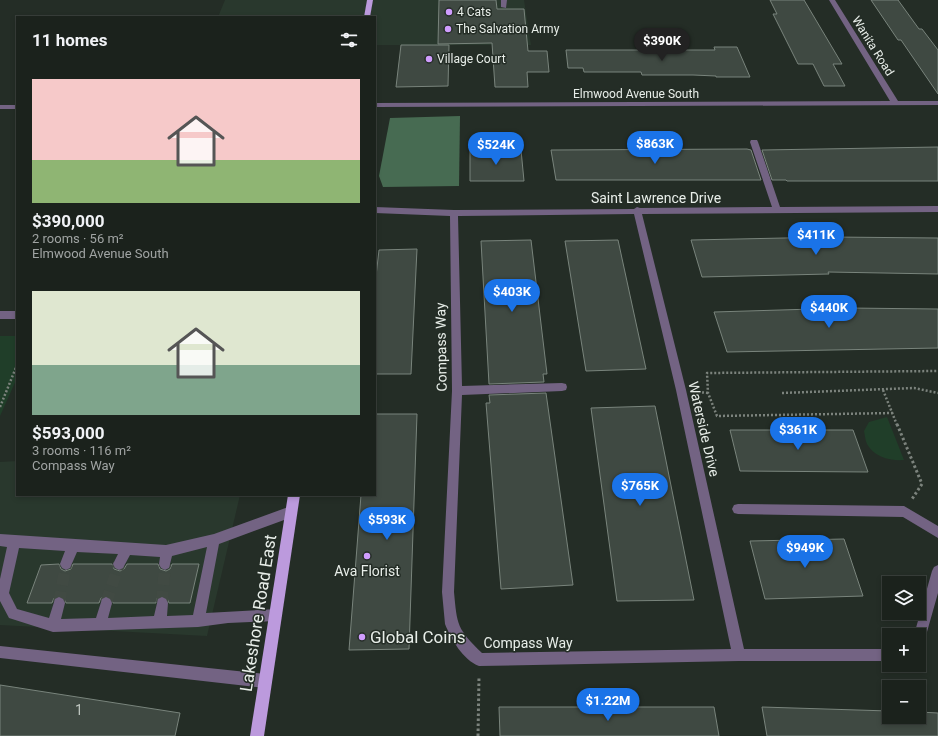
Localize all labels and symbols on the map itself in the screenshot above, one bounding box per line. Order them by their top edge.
place label: 4 Cats [457,5,491,19]
marker: 4 Cats [444,7,454,17]
street label: Wanita Road [849,14,897,78]
place label: The Salvation Army [456,22,560,36]
marker: The Salvation Army [443,24,453,34]
pin: $390K [634,28,690,62]
place label: Village Court [437,52,506,66]
marker: Village Court [424,54,434,64]
street label: Elmwood Avenue South [573,87,699,101]
pin: $863K [627,131,683,165]
pin: $524K [468,132,524,166]
street label: Saint Lawrence Drive [591,190,721,206]
pin: $411K [788,222,844,256]
pin: $403K [484,279,540,313]
pin: $440K [801,295,857,329]
street label: Compass Way [432,302,450,392]
street label: Waterside Drive [685,380,723,478]
pin: $361K [770,417,826,451]
pin: $765K [612,473,668,507]
pin: $593K [359,507,415,541]
street label: Lakeshore Road East [236,533,280,693]
pin: $949K [777,535,833,569]
marker: Ava Florist [362,551,372,561]
place label: Ava Florist [334,563,400,579]
place label: Global Coins [370,627,466,647]
marker: Global Coins [357,632,367,642]
street label: Compass Way [483,635,573,651]
pin: $1.22M [575,688,641,722]
house number: 1 [75,702,83,718]

